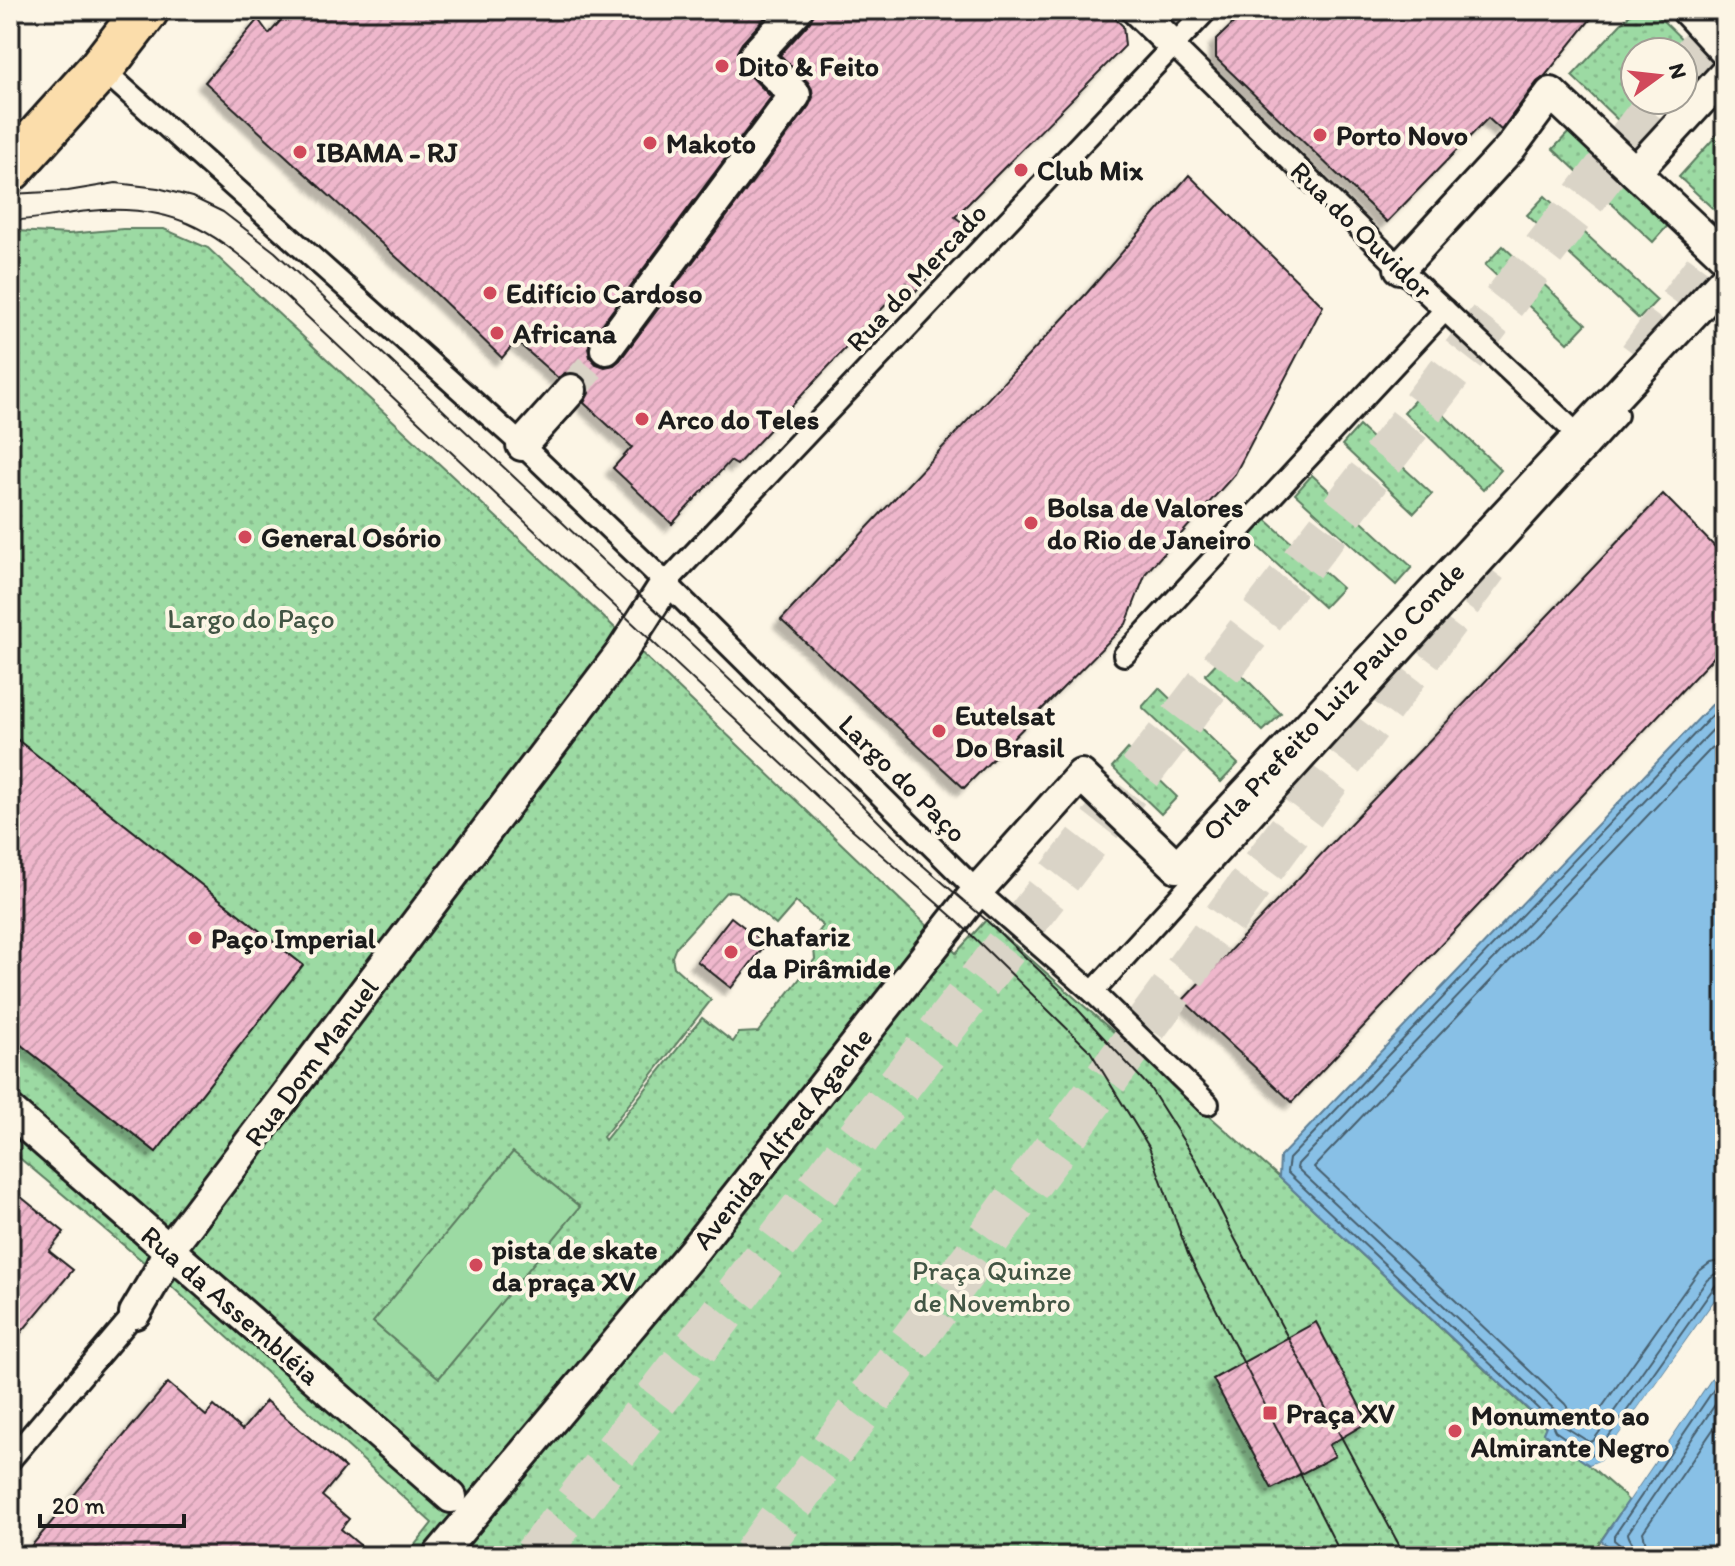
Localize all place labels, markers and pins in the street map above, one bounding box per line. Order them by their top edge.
place label: Dito & Feito [738,49,879,83]
marker: Dito & Feito [713,57,731,75]
place label: Porto Novo [1336,118,1468,152]
place label: Makoto [666,126,756,160]
marker: Porto Novo [1311,126,1329,144]
marker: Makoto [641,134,659,152]
place label: IBAMA - RJ [316,135,458,169]
marker: IBAMA - RJ [291,143,309,161]
place label: Club Mix [1037,153,1144,187]
marker: Club Mix [1012,161,1030,179]
place label: Edifício Cardoso [506,276,702,310]
marker: Edifício Cardoso [481,284,499,302]
place label: Africana [512,316,617,350]
marker: Africana [488,324,506,342]
place label: Arco do Teles [657,402,819,436]
marker: Arco do Teles [633,410,651,428]
place label: Bolsa de Valores do Rio de Janeiro [1047,490,1251,556]
marker: Bolsa de Valores do Rio de Janeiro [1022,514,1040,532]
place label: General Osório [261,520,441,554]
marker: General Osório [236,528,254,546]
place label: Eutelsat Do Brasil [955,698,1064,764]
marker: Eutelsat Do Brasil [930,722,948,740]
place label: Chafariz da Pirâmide [747,919,891,985]
place label: Paço Imperial [211,921,376,955]
marker: Paço Imperial [186,929,204,947]
marker: Chafariz da Pirâmide [722,943,740,961]
place label: pista de skate da praça XV [491,1232,658,1298]
marker: pista de skate da praça XV [467,1256,485,1274]
place label: Praça XV [1286,1396,1395,1430]
place label: Monumento ao Almirante Negro [1470,1398,1670,1464]
marker: Praça XV [1261,1404,1279,1422]
marker: Monumento ao Almirante Negro [1446,1422,1464,1440]

